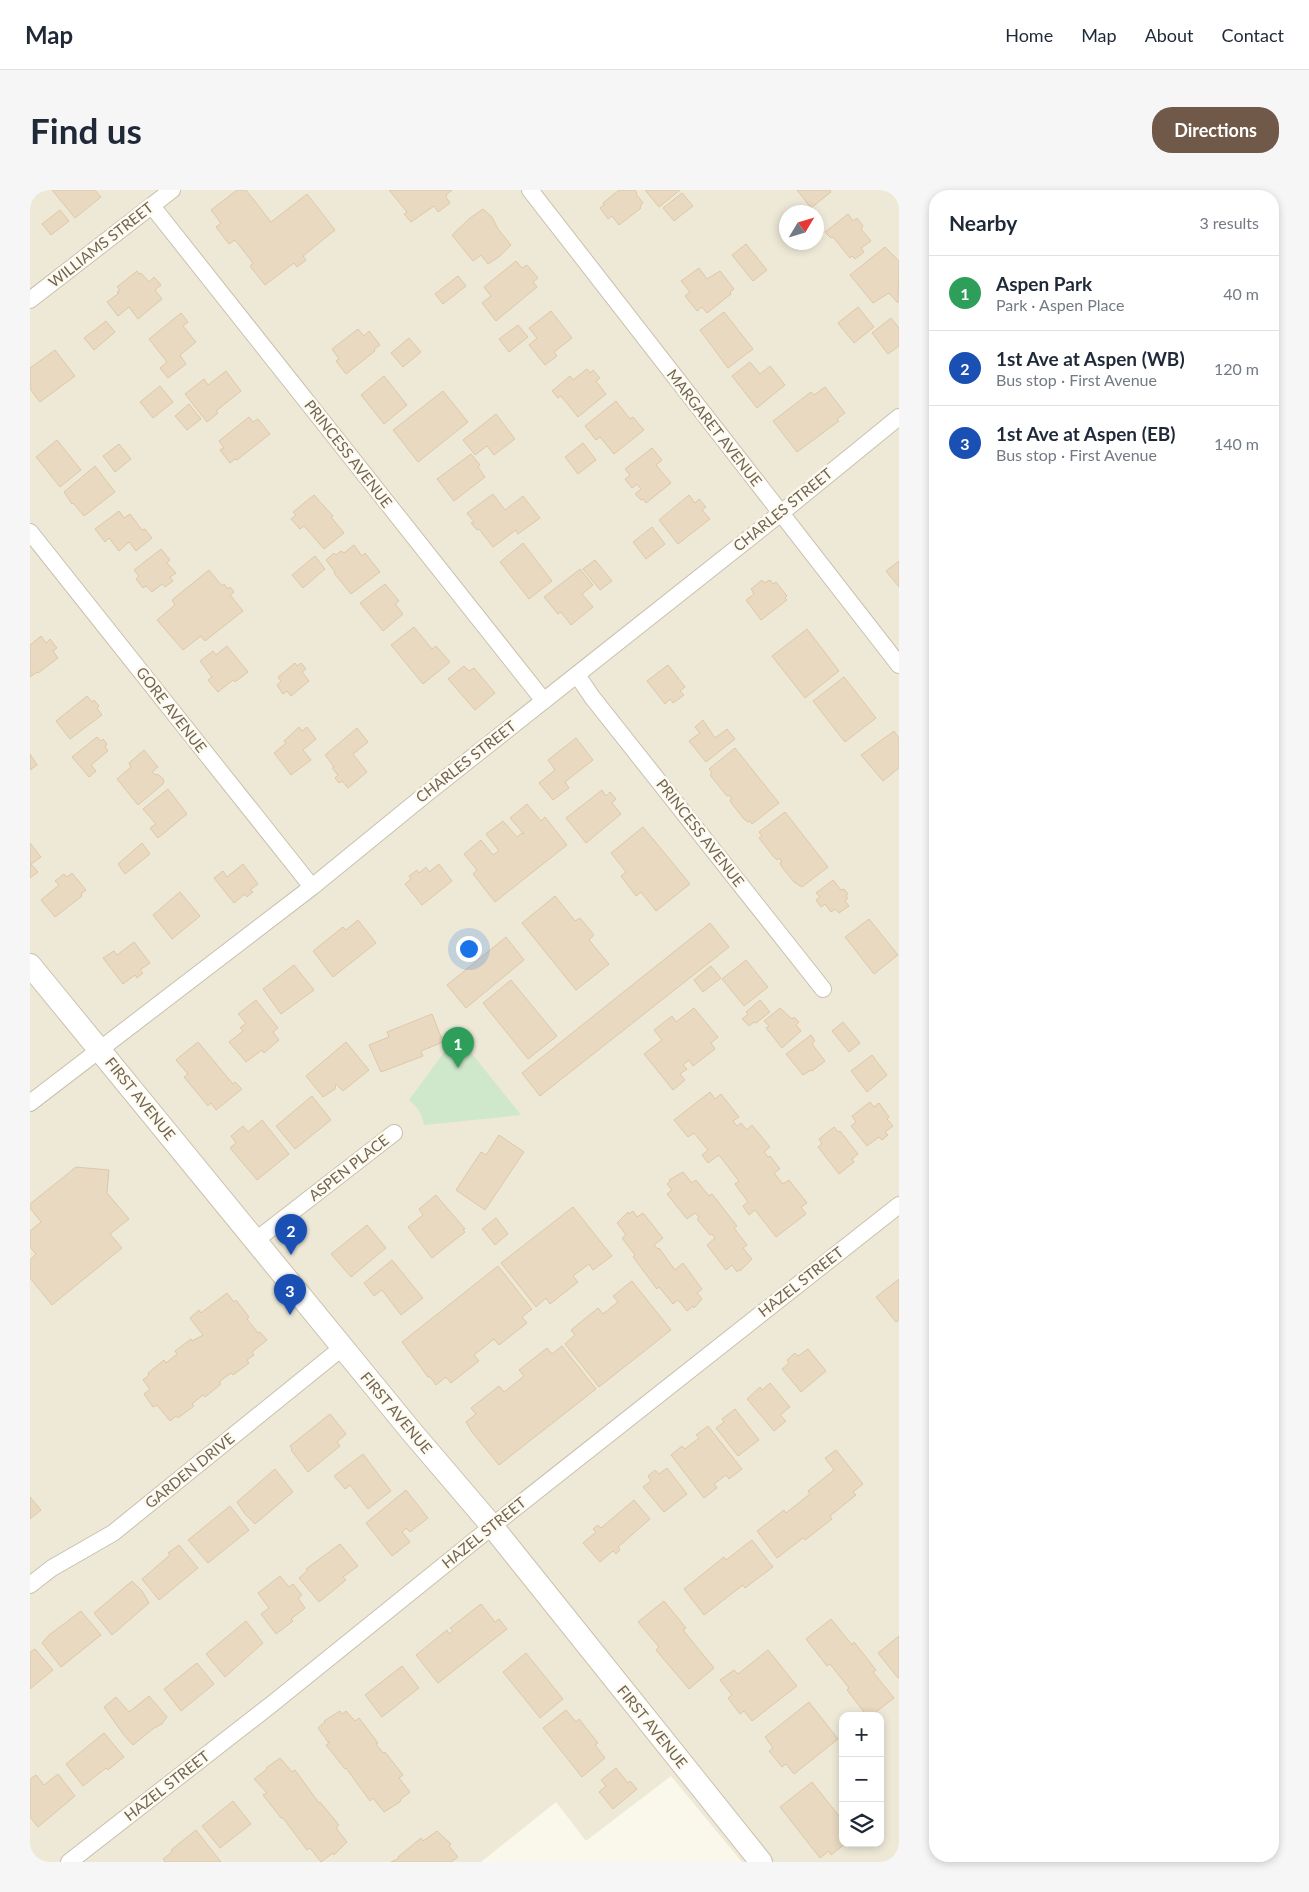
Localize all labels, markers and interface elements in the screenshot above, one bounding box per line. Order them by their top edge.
text: Map [25,20,73,49]
text: Home [1005,24,1053,46]
text: Map [1081,24,1117,46]
text: About [1145,24,1194,46]
text: Contact [1222,24,1284,46]
button: Directions [1152,107,1279,153]
text: Find us [30,109,142,151]
street label: WILLIAMS STREET [44,198,156,291]
north arrow [779,205,824,250]
text: Nearby [949,210,1017,235]
text: 3 results [1199,213,1259,232]
text: Aspen Park [996,272,1092,295]
text: 1 [960,284,970,303]
text: 40 m [1223,284,1259,303]
text: Park · Aspen Place [996,295,1125,314]
text: 1st Ave at Aspen (WB) [996,347,1185,370]
text: 2 [960,359,970,378]
text: 120 m [1214,359,1259,378]
street label: MARGARET AVENUE [664,365,766,489]
text: Bus stop · First Avenue [996,370,1157,389]
street label: PRINCESS AVENUE [301,396,396,511]
text: 1st Ave at Aspen (EB) [996,422,1176,445]
text: 3 [960,434,970,453]
text: 140 m [1214,434,1259,453]
text: Bus stop · First Avenue [996,445,1157,464]
street label: CHARLES STREET [729,464,836,555]
street label: GORE AVENUE [133,663,211,756]
street label: CHARLES STREET [412,716,519,806]
street label: PRINCESS AVENUE [653,775,748,890]
your location [456,936,482,962]
pin: 1 [442,1027,474,1068]
street label: FIRST AVENUE [102,1053,180,1143]
street label: ASPEN PLACE [305,1130,392,1204]
pin: 2 [275,1214,307,1255]
street label: HAZEL STREET [754,1242,847,1320]
pin: 3 [274,1274,306,1315]
street label: FIRST AVENUE [357,1368,436,1457]
street label: GARDEN DRIVE [141,1429,238,1512]
street label: HAZEL STREET [438,1493,529,1572]
street label: FIRST AVENUE [614,1681,692,1771]
map controls [839,1712,884,1847]
button: + [839,1712,884,1757]
street label: HAZEL STREET [120,1746,213,1824]
button: − [839,1757,884,1802]
button: layers [839,1802,884,1847]

